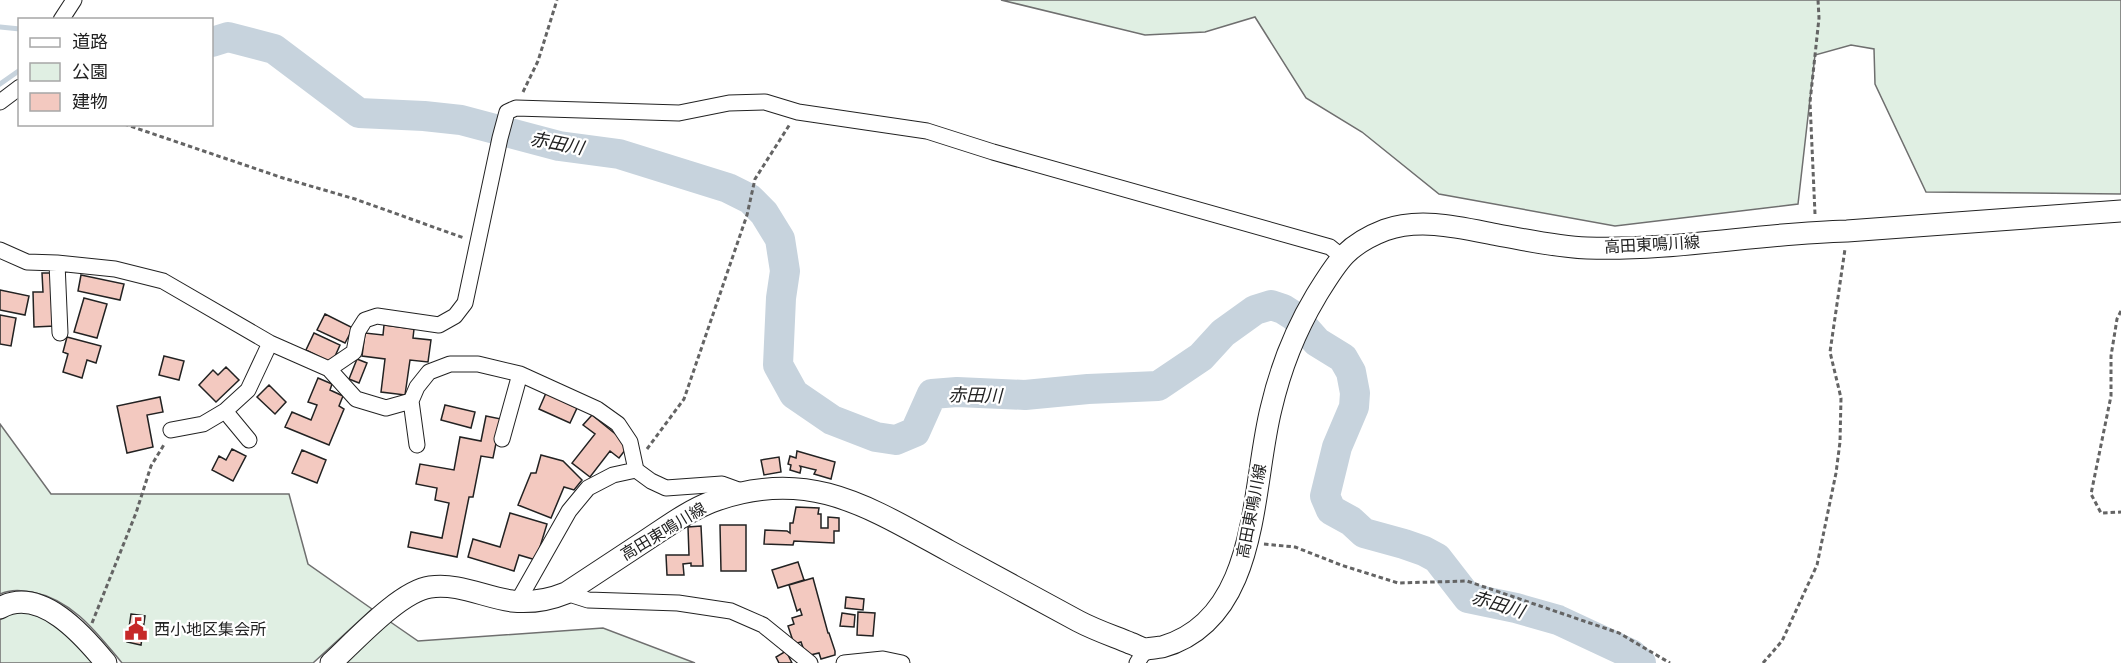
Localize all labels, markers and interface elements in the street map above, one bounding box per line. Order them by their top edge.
legend [18,18,213,126]
text: 道路 [72,28,108,55]
text: 公園 [72,58,108,85]
text: 建物 [72,88,108,115]
water label: 赤田川 [528,125,588,162]
street label: 高田東鳴川線 [1603,230,1701,258]
water label: 赤田川 [948,381,1004,409]
street label: 高田東鳴川線 [1230,462,1272,560]
street label: 高田東鳴川線 [616,496,710,566]
water label: 赤田川 [1468,583,1530,625]
public building icon: 西小地区集会所 [123,616,149,642]
place label: 西小地区集会所 [154,617,266,641]

